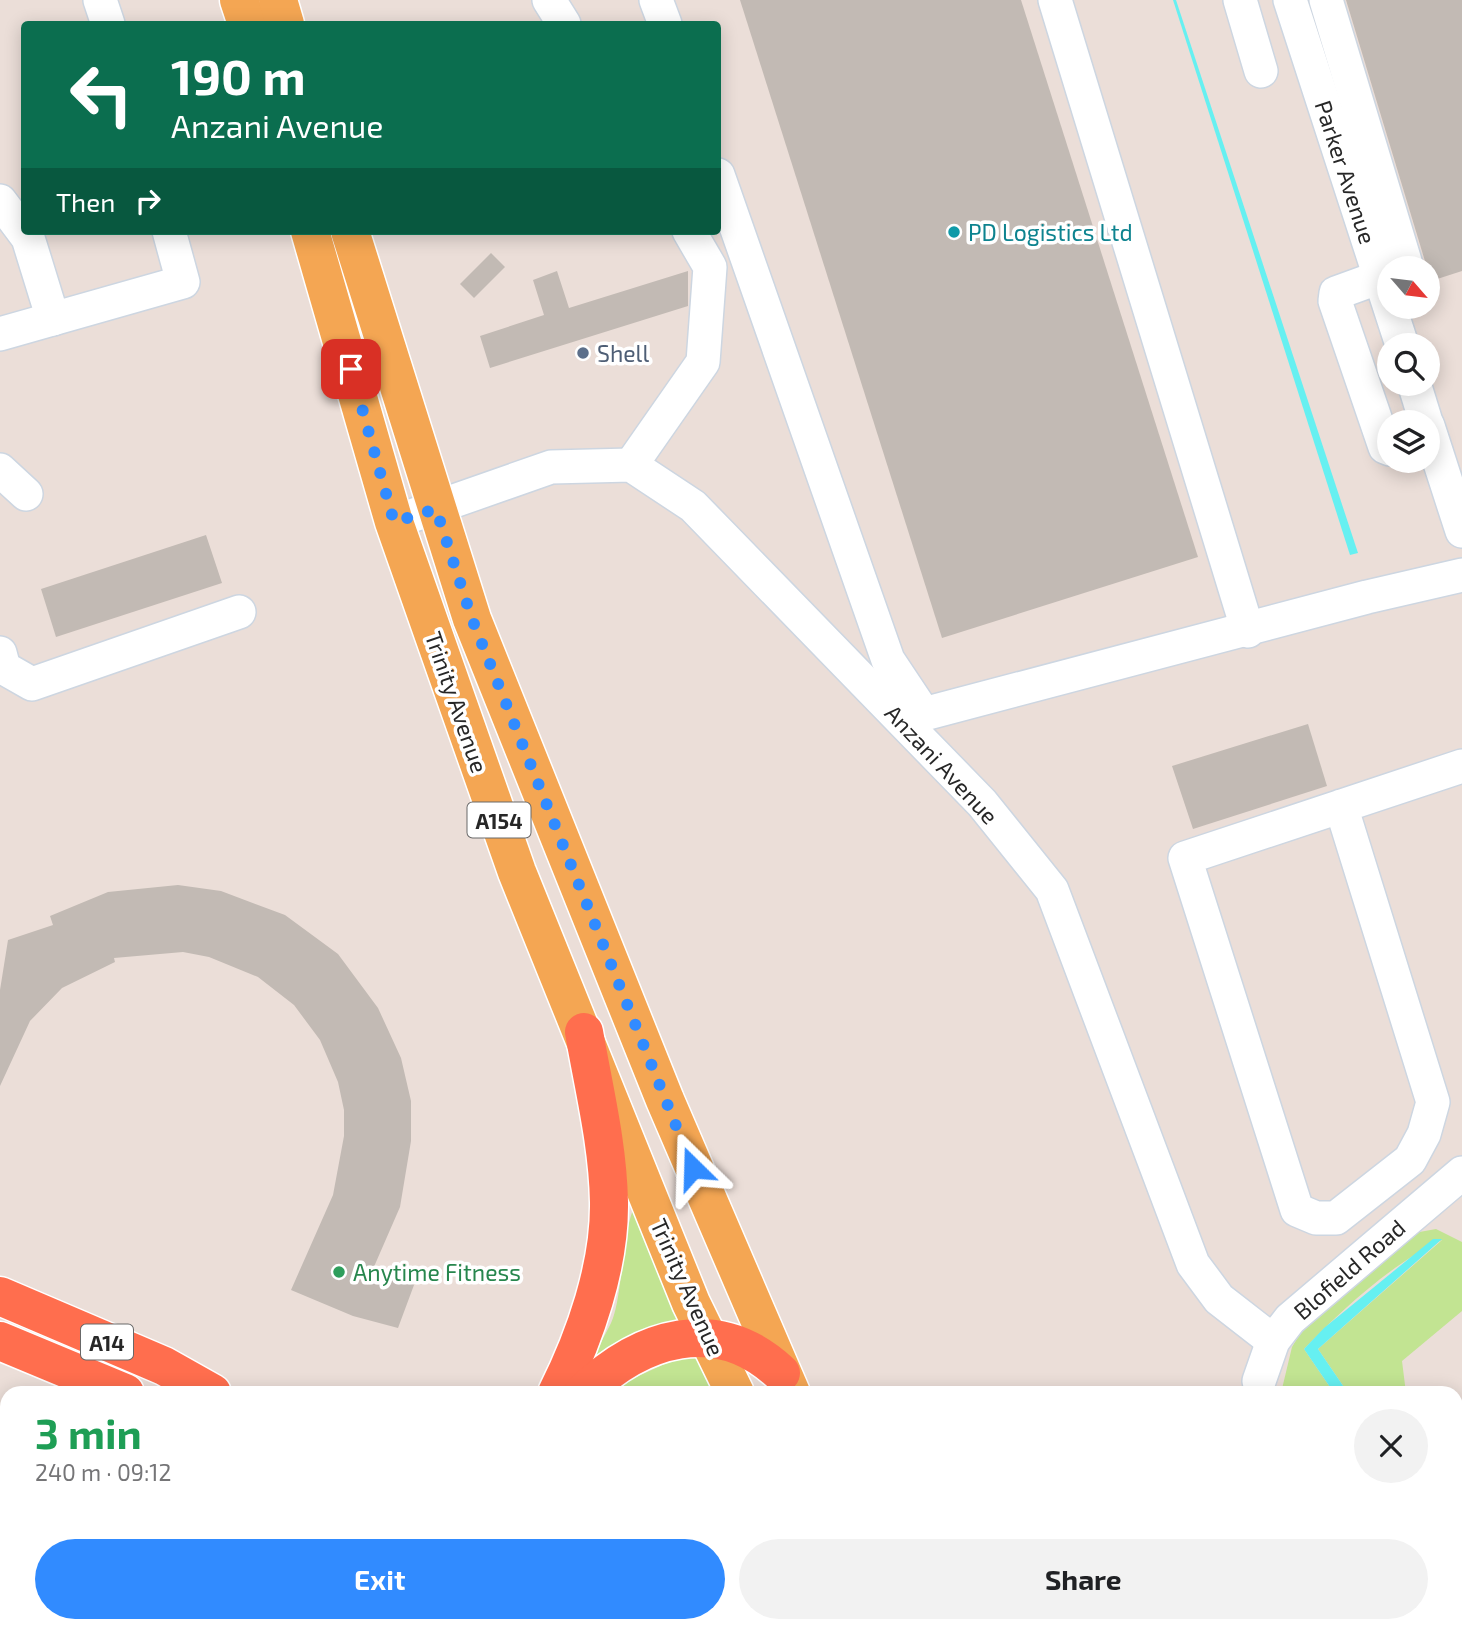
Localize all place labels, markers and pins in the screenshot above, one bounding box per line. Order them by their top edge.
place label: PD Logistics Ltd [968,218,1133,246]
marker: PD Logistics Ltd [946,224,962,240]
pin [321,339,381,399]
place label: Shell [597,339,649,367]
marker: Shell [575,345,591,361]
place label: Anytime Fitness [353,1258,521,1286]
marker: Anytime Fitness [331,1264,347,1280]

